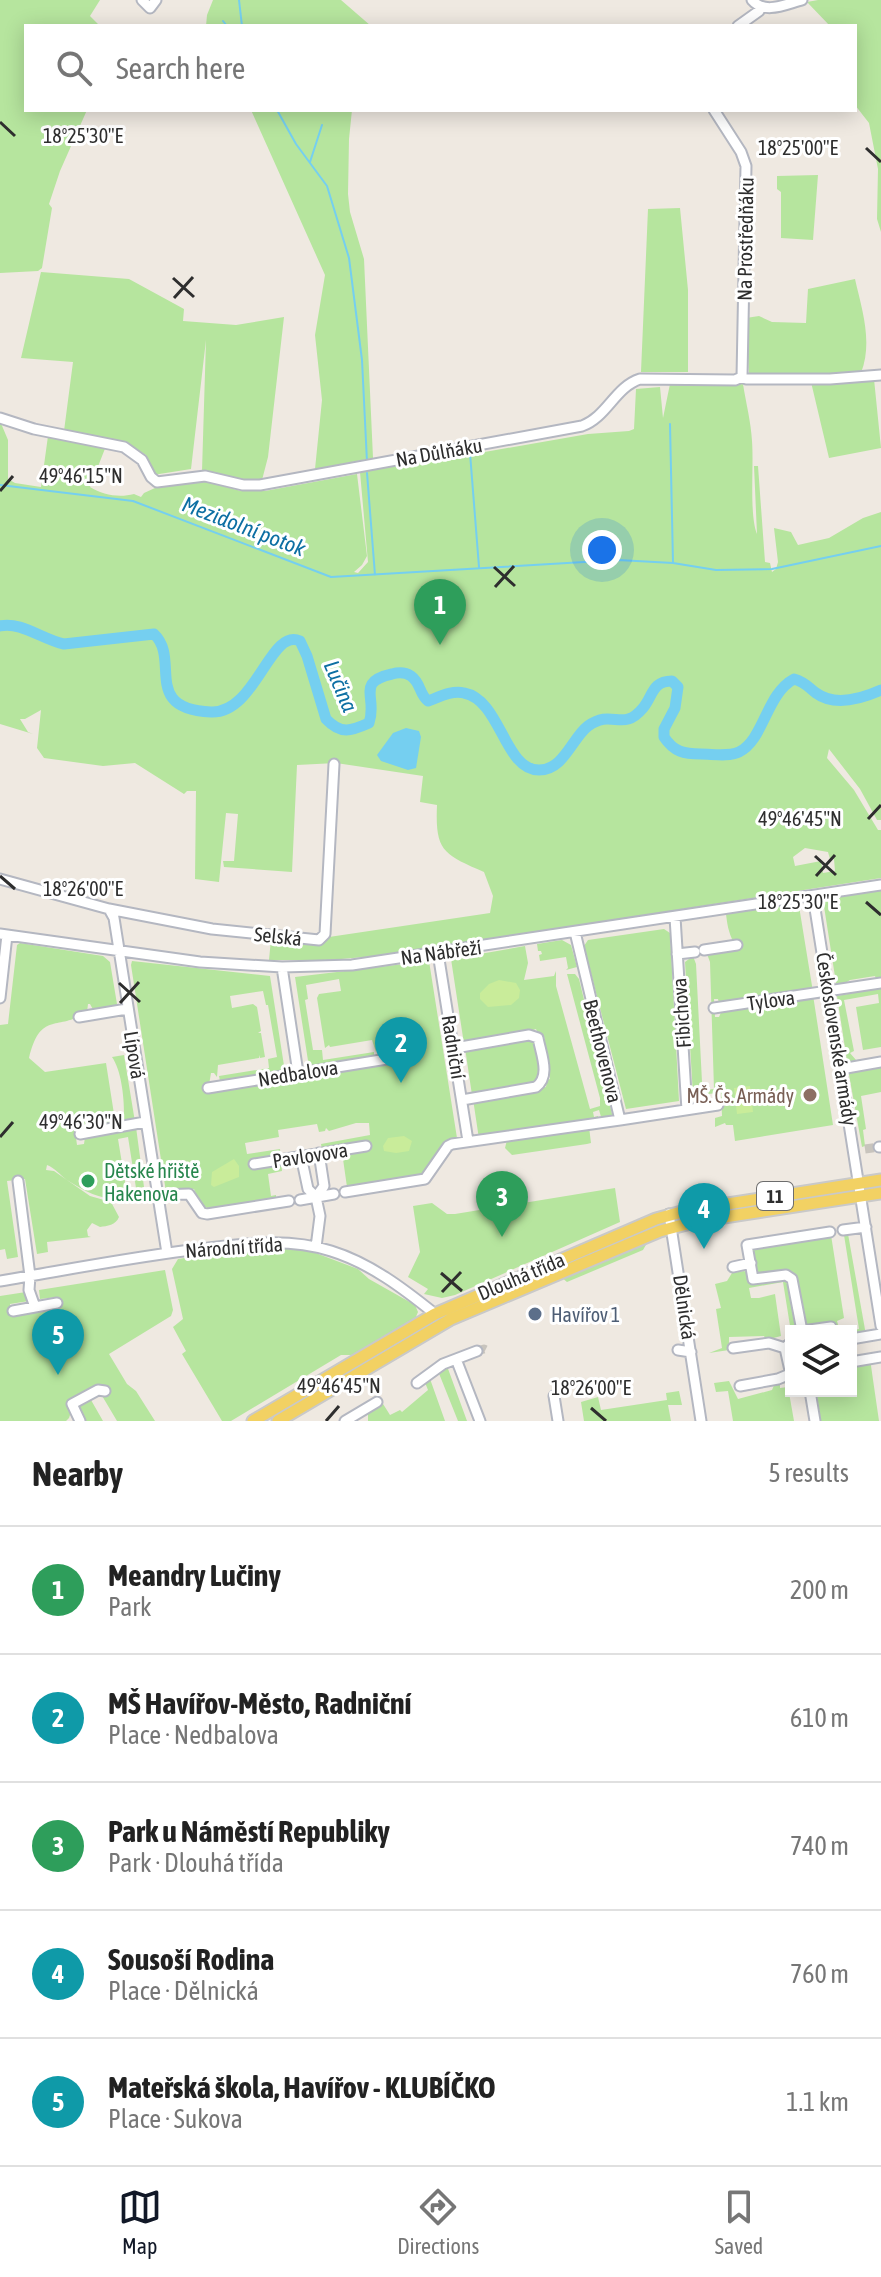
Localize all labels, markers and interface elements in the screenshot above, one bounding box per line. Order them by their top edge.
search box [24,24,857,112]
icon: search [52,46,96,90]
text: Search here [116,51,245,85]
text: 18°25'30"E [43,124,124,147]
text: 18°25'00"E [758,136,839,159]
street label: Na Prostředňáku [732,177,758,301]
street label: Na Důlňáku [394,433,484,471]
text: 49°46'15"N [39,464,123,487]
water label: Mezidolní potok [179,491,310,562]
your location [582,530,622,570]
pin: 1 [414,579,466,645]
water label: Lučina [319,656,363,716]
text: 49°46'45"N [758,807,842,830]
text: 18°26'00"E [43,877,124,900]
text: 18°25'30"E [758,890,839,913]
street label: Selská [253,922,303,950]
street label: Na Nábřeží [399,935,483,969]
street label: Československé armády [812,951,862,1127]
street label: Fibichova [667,977,695,1049]
street label: Tylova [746,985,796,1015]
street label: Beethovenova [579,997,627,1105]
street label: Radniční [438,1013,470,1081]
pin: 2 [375,1017,427,1083]
street label: Lípová [120,1029,150,1081]
street label: Nedbalova [256,1055,340,1091]
place label: MŠ. Čs. Armády [686,1084,794,1107]
marker: MŠ. Čs. Armády [801,1086,819,1104]
text: 49°46'30"N [39,1110,123,1133]
street label: Pavlovova [271,1138,349,1172]
place label: Dětské hřiště Hakenova [104,1159,199,1205]
pin: 3 [476,1171,528,1237]
marker: Dětské hřiště Hakenova [79,1172,97,1190]
road number: 11 [757,1182,793,1210]
pin: 4 [678,1183,730,1249]
street label: Národní třída [184,1232,284,1262]
street label: Dlouhá třída [474,1247,568,1305]
street label: Dělnická [669,1273,701,1341]
place label: Havířov 1 [551,1303,620,1326]
marker: Havířov 1 [526,1305,544,1323]
pin: 5 [32,1309,84,1375]
map controls [785,1325,857,1397]
button: layers [785,1325,857,1397]
text: 49°46'45"N [297,1374,381,1397]
text: 18°26'00"E [551,1376,632,1399]
text: Nearby [32,1454,123,1493]
text: 5 results [768,1458,849,1488]
text: Meandry Lučiny [108,1558,281,1592]
text: 1 [52,1575,64,1605]
text: 200 m [790,1575,849,1605]
text: Park [108,1592,151,1622]
text: MŠ Havířov-Město, Radniční [108,1686,411,1720]
text: 2 [52,1703,64,1733]
text: 610 m [790,1703,849,1733]
text: Place · Nedbalova [108,1720,279,1750]
text: Park u Náměstí Republiky [108,1814,390,1848]
text: 3 [52,1831,64,1861]
text: 740 m [790,1831,849,1861]
text: Park · Dlouhá třída [108,1848,284,1878]
text: Sousoší Rodina [108,1942,274,1976]
text: 4 [52,1959,64,1989]
text: 760 m [790,1959,849,1989]
text: Place · Dělnická [108,1976,259,2006]
text: Mateřská škola, Havířov - KLUBÍČKO [108,2070,495,2104]
text: 5 [52,2087,64,2117]
text: 1.1 km [786,2087,849,2117]
text: Place · Sukova [108,2104,243,2134]
tab: Map [118,2185,162,2259]
tab: Directions [397,2185,479,2259]
tab: Saved [715,2185,763,2259]

